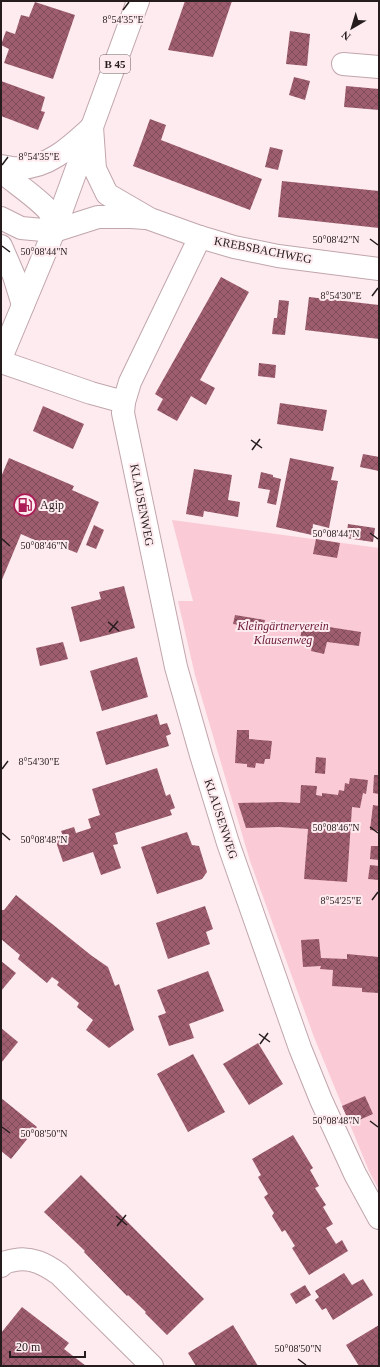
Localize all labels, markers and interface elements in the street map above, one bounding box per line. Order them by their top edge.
north arrow [332,8,372,48]
text: 8°54'35"E [103,14,144,25]
text: N [339,29,353,43]
road number: B 45 [100,55,130,73]
text: 8°54'35"E [19,151,60,162]
street label: KREBSBACHWEG [213,234,313,266]
text: 50°08'42"N [312,234,360,245]
text: 50°08'44"N [20,246,68,257]
text: 8°54'30"E [321,290,362,301]
street label: KLAUSENWEG [127,463,157,548]
fuel station icon: Agip [12,492,38,518]
place label: Agip [40,498,64,512]
text: 50°08'44"N [312,528,360,539]
text: 50°08'46"N [20,540,68,551]
park label: Kleingärtnerverein Klausenweg [236,619,329,647]
text: 8°54'30"E [19,756,60,767]
street label: KLAUSENWEG [201,777,241,861]
text: 50°08'46"N [312,822,360,833]
text: 50°08'48"N [20,834,68,845]
text: 8°54'25"E [321,895,362,906]
text: 50°08'48"N [312,1115,360,1126]
text: 50°08'50"N [20,1128,68,1139]
scale bar [10,1333,85,1359]
text: 20 m [16,1340,41,1354]
text: 50°08'50"N [274,1343,322,1354]

